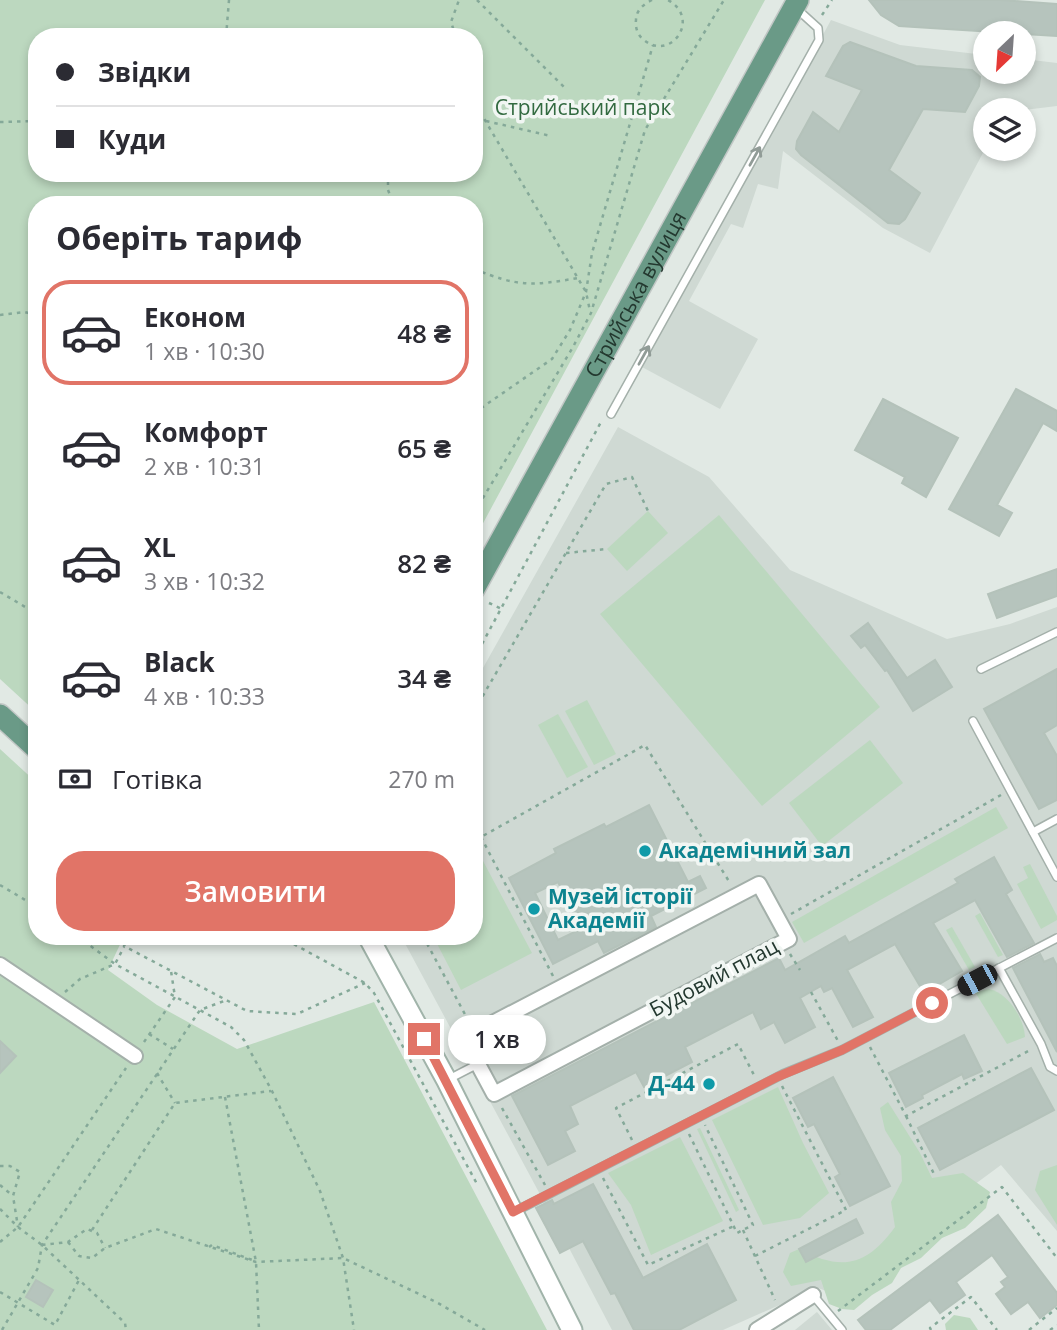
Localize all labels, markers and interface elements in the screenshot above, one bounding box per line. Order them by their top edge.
north arrow [973,21,1036,84]
map controls [973,21,1036,161]
text: Звідки [98,54,191,90]
park label: Стрийський парк [495,93,671,121]
button: layers [973,98,1036,161]
text: Куди [98,121,166,157]
one-way arrow [748,146,762,166]
street label: Стрийська вулиця [578,206,692,382]
text: Оберіть тариф [56,216,302,259]
text: Економ [144,299,246,335]
icon: car [60,301,123,364]
text: 48 ₴ [397,315,451,351]
text: 1 хв · 10:30 [144,335,265,367]
one-way arrow [637,345,651,365]
text: Комфорт [144,414,268,450]
icon: car [60,416,123,479]
text: 65 ₴ [397,430,451,466]
text: 2 хв · 10:31 [144,450,265,482]
text: XL [144,529,176,565]
icon: car [60,531,123,594]
text: 82 ₴ [397,545,451,581]
text: 3 хв · 10:32 [144,565,265,597]
text: Black [144,644,215,680]
icon: car [60,646,123,709]
text: 34 ₴ [397,660,451,696]
text: 4 хв · 10:33 [144,680,265,712]
icon: cash [56,760,94,798]
text: Готівка [112,761,203,797]
text: 270 m [388,763,455,795]
place label: Академічний зал [659,836,851,864]
marker: Академічний зал [637,843,653,859]
button: Замовити [56,851,455,931]
place label: Музей історії Академії [548,882,693,934]
marker: Музей історії Академії [526,901,542,917]
street label: Будовий плац [644,931,783,1023]
car [954,961,1001,999]
route start [916,987,948,1019]
callout: 1 хв [448,1014,546,1064]
route end [408,1023,440,1055]
text: 1 хв [474,1023,520,1055]
place label: Д-44 [648,1069,695,1097]
marker: Д-44 [701,1076,717,1092]

